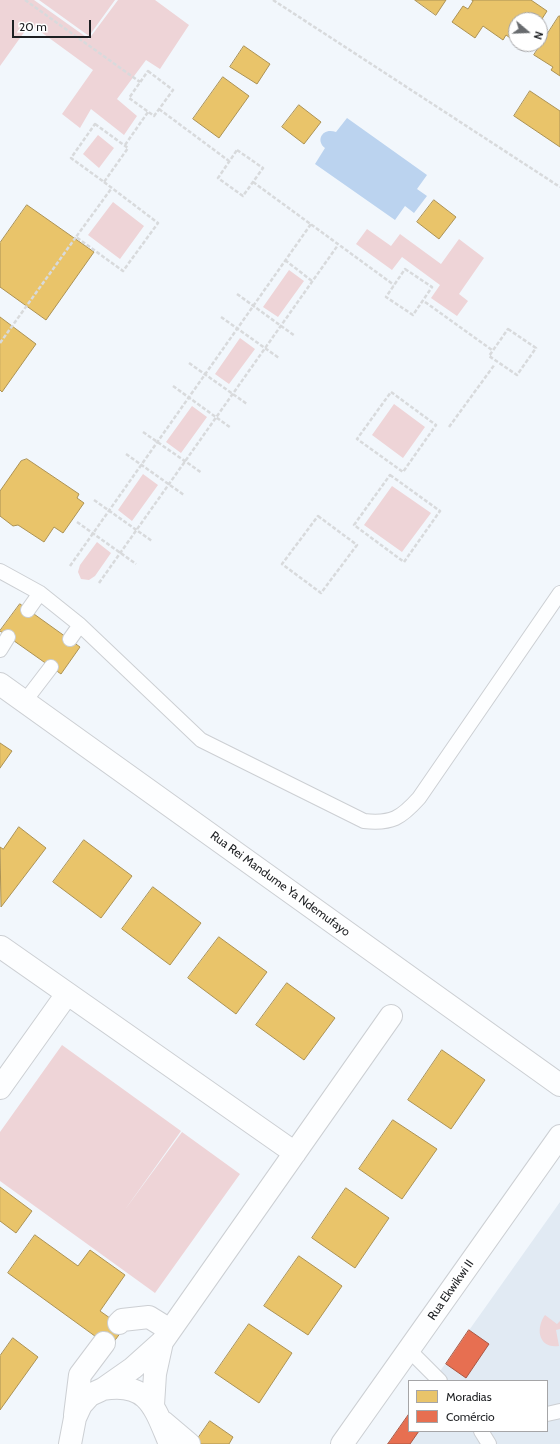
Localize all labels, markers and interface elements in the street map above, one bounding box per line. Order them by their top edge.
scale bar [14,12,93,38]
north arrow [508,12,548,52]
text: 20 m [19,19,47,34]
text: N [531,30,546,42]
street label: Rua Rei Mandume Ya Ndemufayo [207,829,353,939]
street label: Rua Ekwikwi II [425,1257,477,1323]
legend [408,1380,548,1432]
text: Moradias [446,1389,492,1404]
text: Comércio [446,1409,495,1424]

